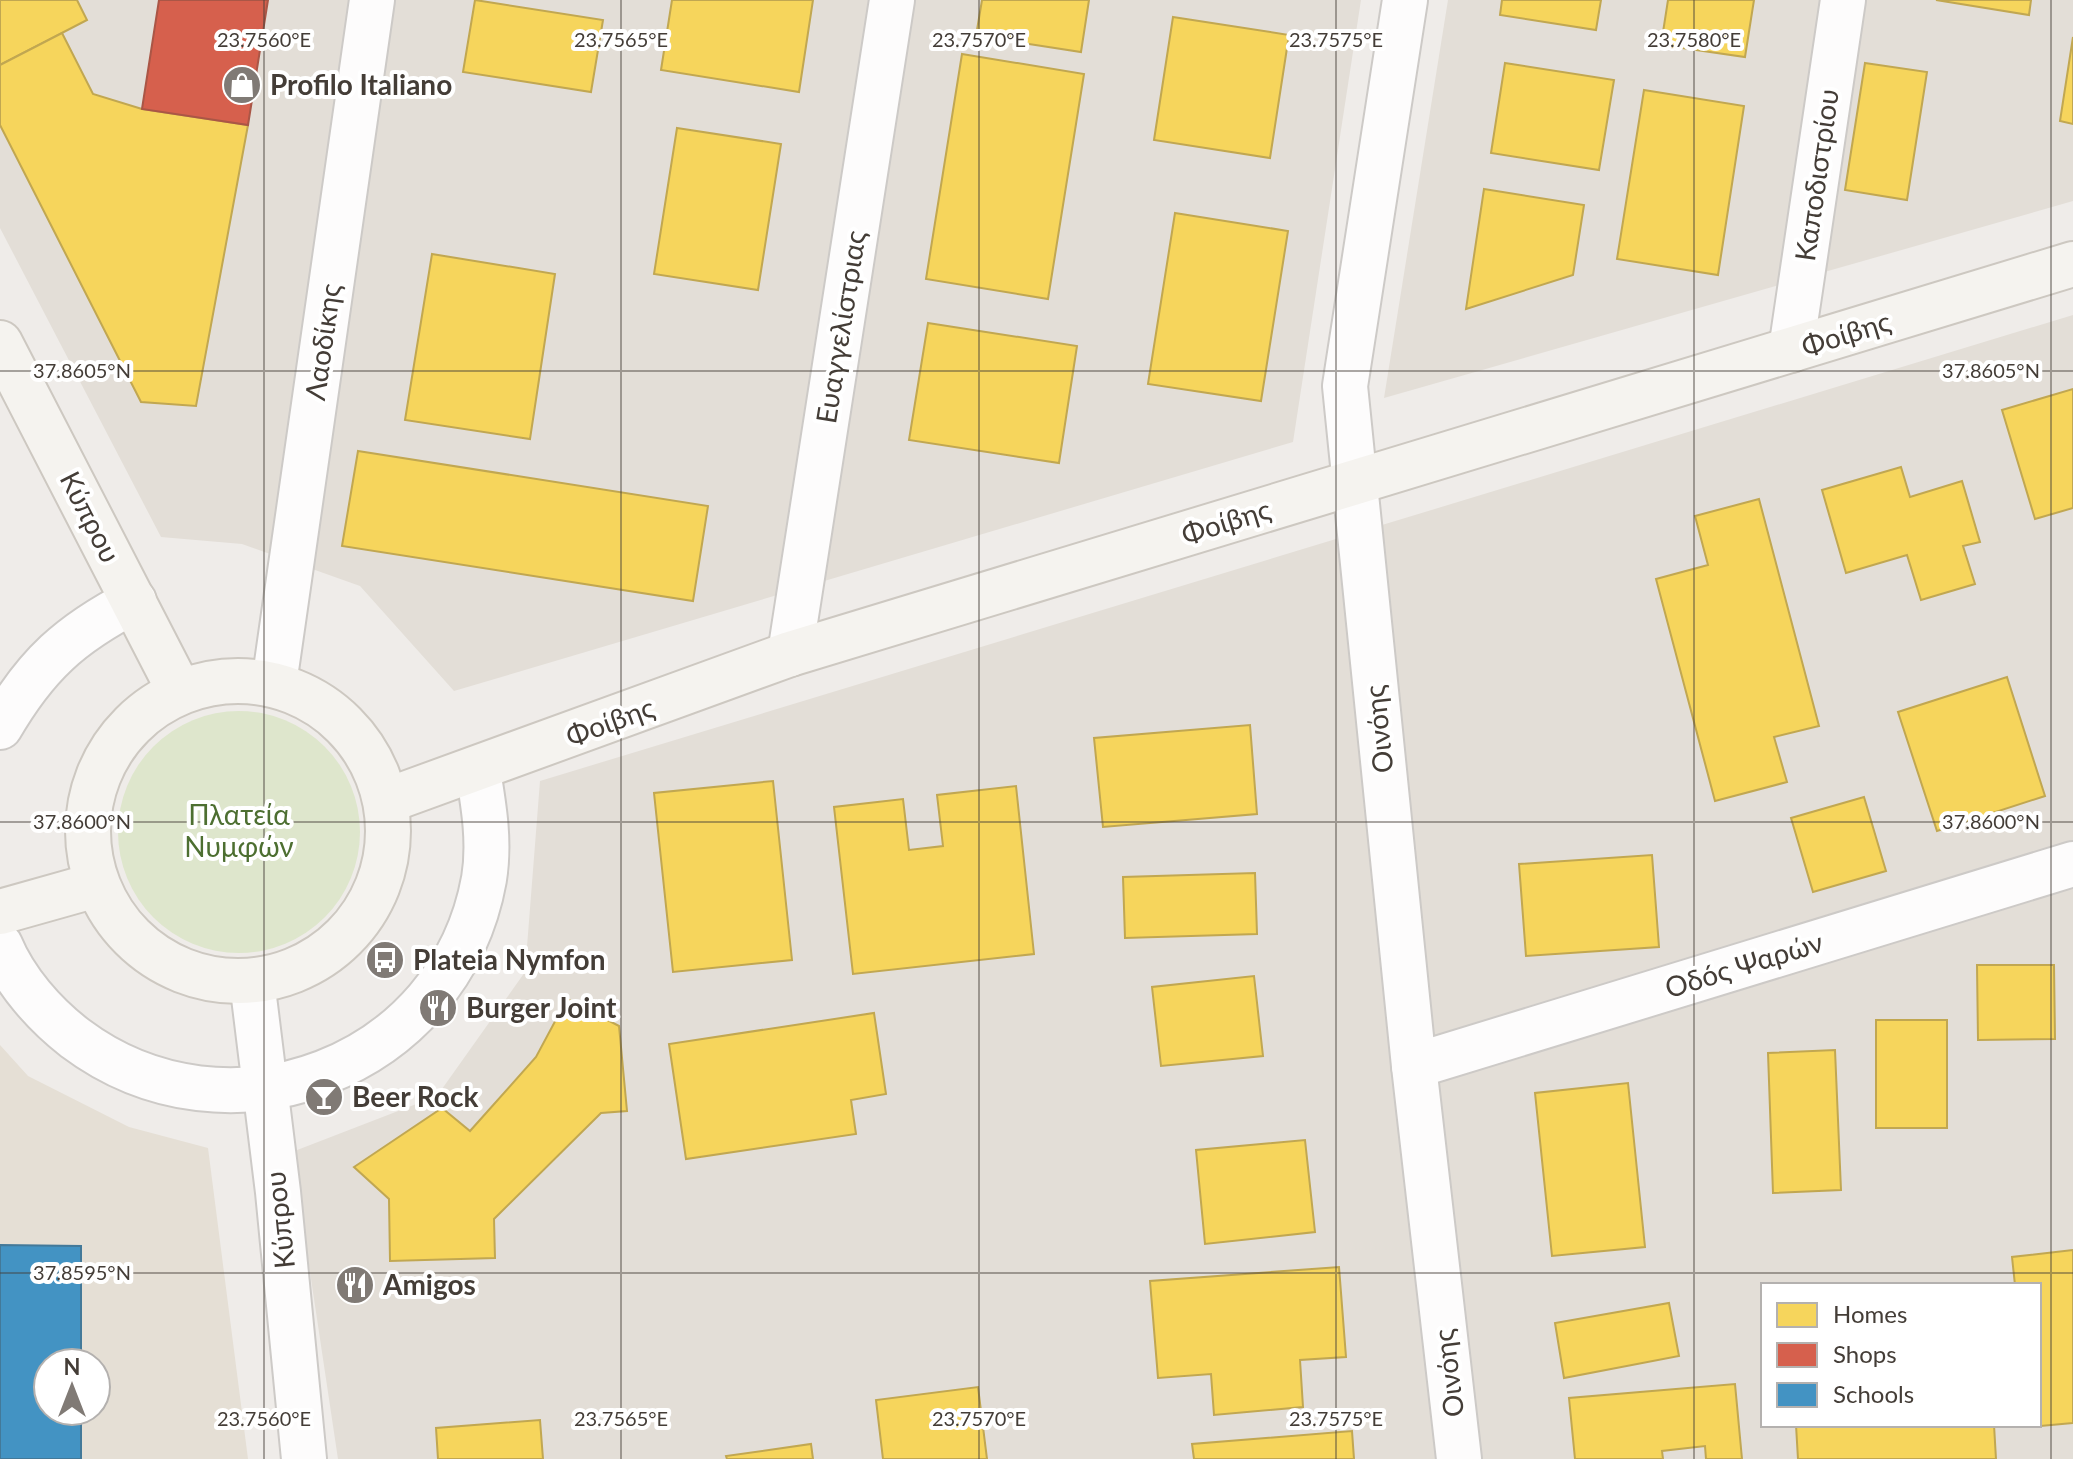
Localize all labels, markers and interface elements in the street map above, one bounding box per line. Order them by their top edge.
text: 23.7560°E [217,27,311,51]
text: 23.7565°E [574,27,668,51]
text: 23.7570°E [932,27,1026,51]
text: 23.7575°E [1289,27,1383,51]
text: 23.7580°E [1647,27,1741,51]
shop icon: Profilo Italiano [221,64,263,106]
place label: Profilo Italiano [270,67,452,101]
street label: Καποδιστρίου [1787,87,1845,263]
street label: Ευαγγελίστριας [808,228,872,426]
street label: Λαοδίκης [297,281,347,402]
street label: Φοίβης [1797,303,1894,363]
text: 37.8605°N [33,358,131,382]
text: 37.8605°N [1942,358,2040,382]
street label: Κύπρου [54,465,128,568]
street label: Φοίβης [1177,491,1274,551]
street label: Οινόης [1356,683,1400,775]
street label: Φοίβης [561,689,658,753]
park label: Πλατεία Νυμφών [184,797,294,863]
text: 37.8600°N [33,809,131,833]
text: 37.8600°N [1942,809,2040,833]
street label: Οδóς Ψαρών [1661,924,1827,1004]
bus stop icon: Plateia Nymfon [364,939,406,981]
place label: Plateia Nymfon [413,942,605,976]
restaurant icon: Burger Joint [417,987,459,1029]
place label: Burger Joint [466,990,617,1024]
bar icon: Beer Rock [303,1076,345,1118]
place label: Beer Rock [352,1079,478,1113]
street label: Κύπρου [257,1170,301,1270]
text: 37.8595°N [33,1260,131,1284]
restaurant icon: Amigos [334,1264,376,1306]
place label: Amigos [382,1267,476,1301]
legend [1761,1283,2041,1427]
text: Homes [1833,1299,1907,1328]
street label: Οινόης [1426,1327,1470,1419]
text: Shops [1833,1339,1897,1368]
north arrow [32,1347,112,1427]
text: N [64,1353,80,1380]
text: Schools [1833,1379,1914,1408]
text: 23.7560°E [217,1406,311,1430]
text: 23.7565°E [574,1406,668,1430]
text: 23.7570°E [932,1406,1026,1430]
text: 23.7575°E [1289,1406,1383,1430]

